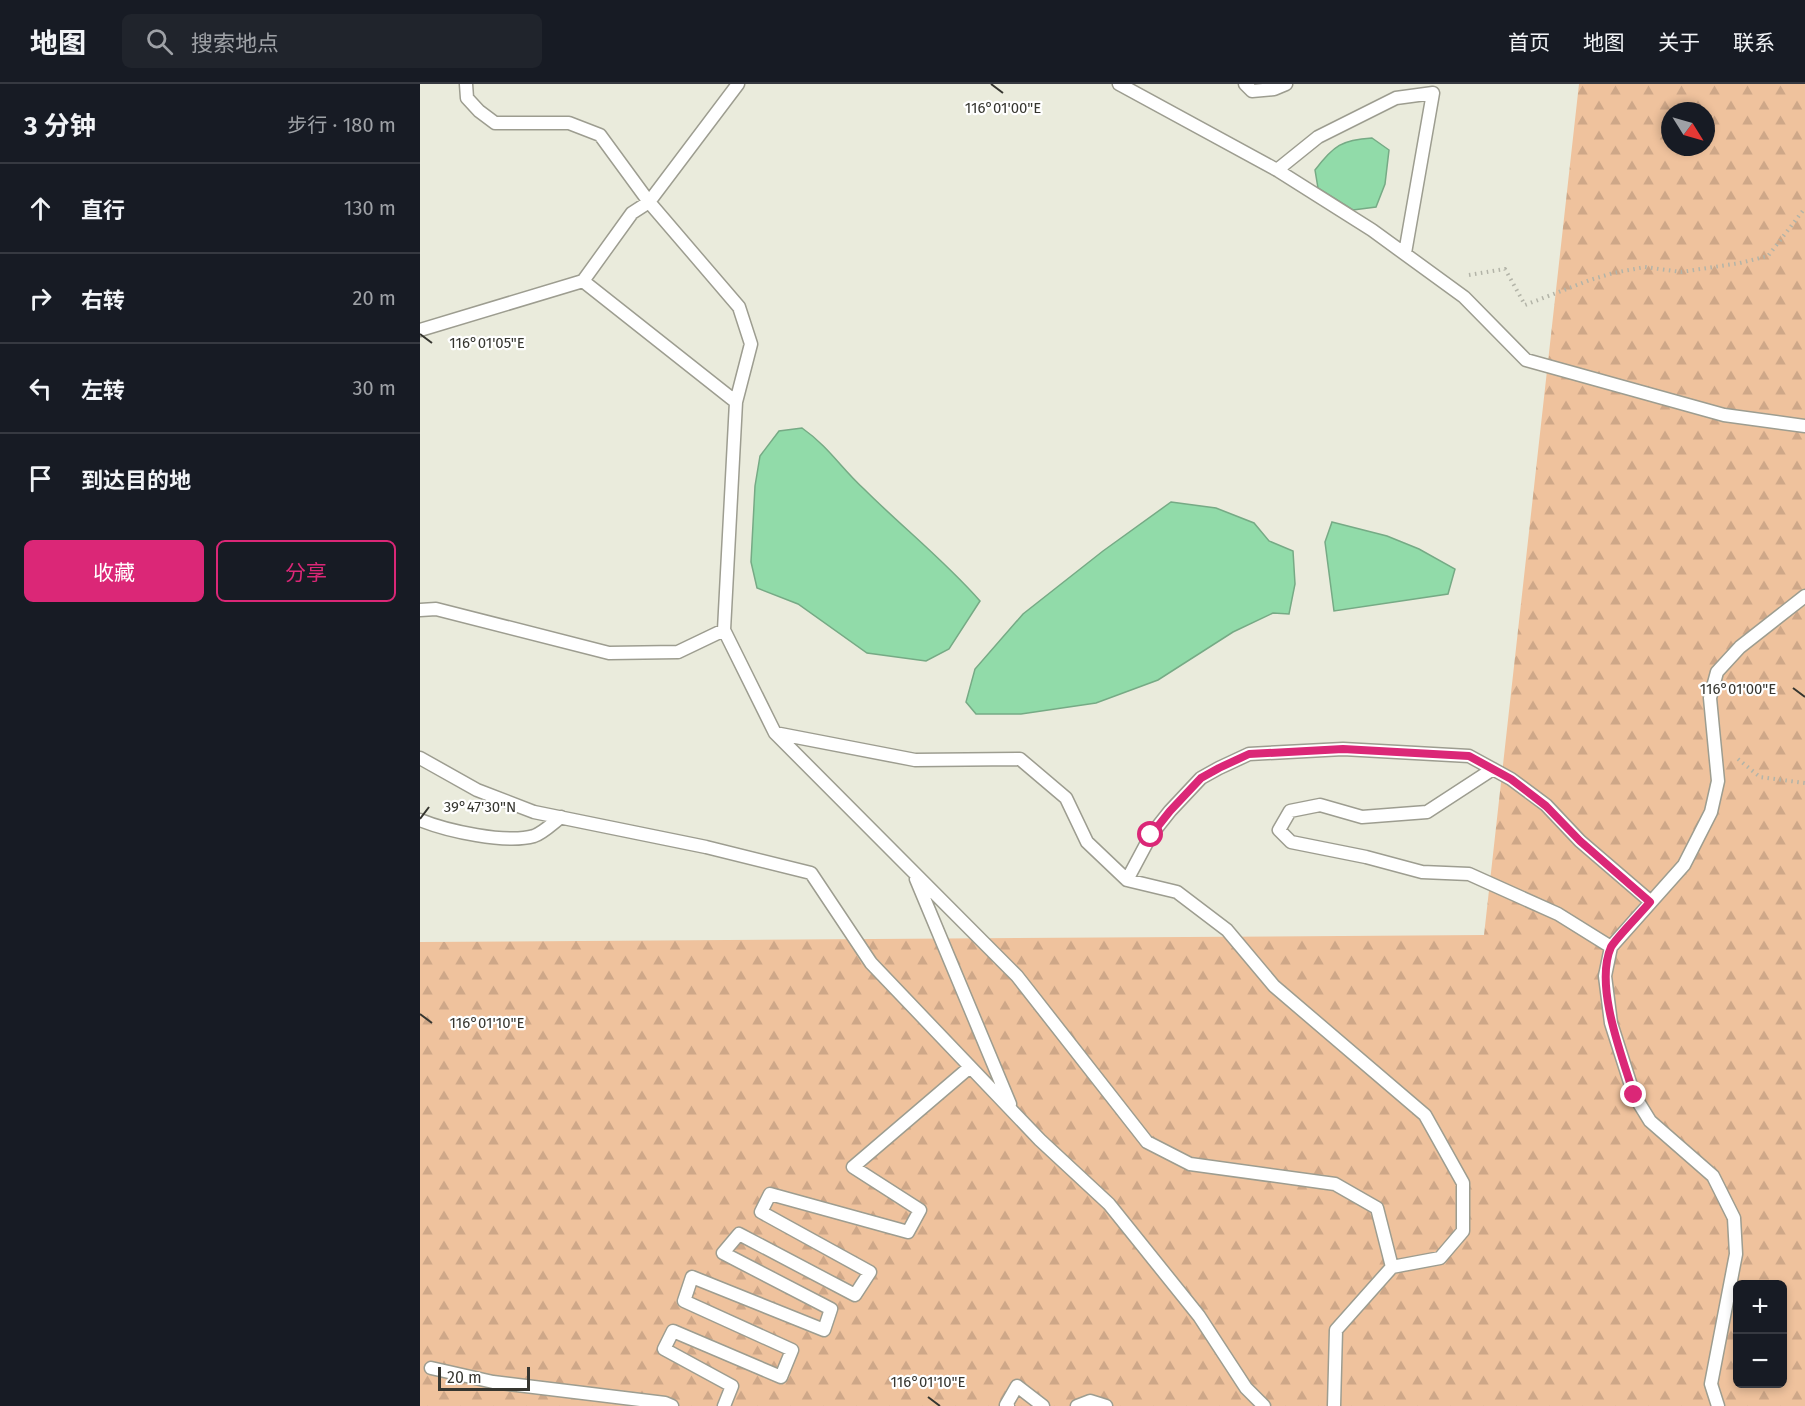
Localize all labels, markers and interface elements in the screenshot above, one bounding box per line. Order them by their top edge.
search box [122,14,542,68]
icon: search [143,25,176,58]
text: 地图 [30,27,86,60]
text: 搜索地点 [191,30,279,57]
text: 首页 [1508,30,1550,56]
text: 地图 [1583,30,1625,56]
text: 关于 [1658,30,1700,56]
text: 联系 [1733,30,1775,56]
text: 116°01'00"E [965,99,1041,117]
north arrow [1661,102,1715,156]
text: 3 分钟 [24,111,96,142]
text: 步行 · 180 m [287,113,396,137]
icon: ahead [24,192,57,225]
text: 130 m [344,196,396,220]
text: 直行 [81,197,125,224]
icon: right [24,282,57,315]
text: 20 m [353,286,396,310]
text: 右转 [81,287,125,314]
text: 116°01'05"E [449,334,525,352]
icon: left [24,372,57,405]
text: 30 m [352,376,396,400]
text: 左转 [81,377,125,404]
icon: arrive [24,462,57,495]
text: 到达目的地 [81,467,191,494]
button: 收藏 [24,540,204,602]
button: 分享 [216,540,396,602]
text: 116°01'00"E [1700,680,1776,698]
text: 39°47'30"N [444,798,516,816]
route start [1137,821,1163,847]
text: 116°01'10"E [450,1014,524,1032]
route end [1620,1081,1646,1107]
map controls [1733,1280,1787,1388]
button: + [1733,1280,1787,1334]
button: − [1733,1334,1787,1388]
scale bar [438,1364,530,1392]
text: 20 m [447,1368,482,1387]
text: 116°01'10"E [891,1373,965,1391]

